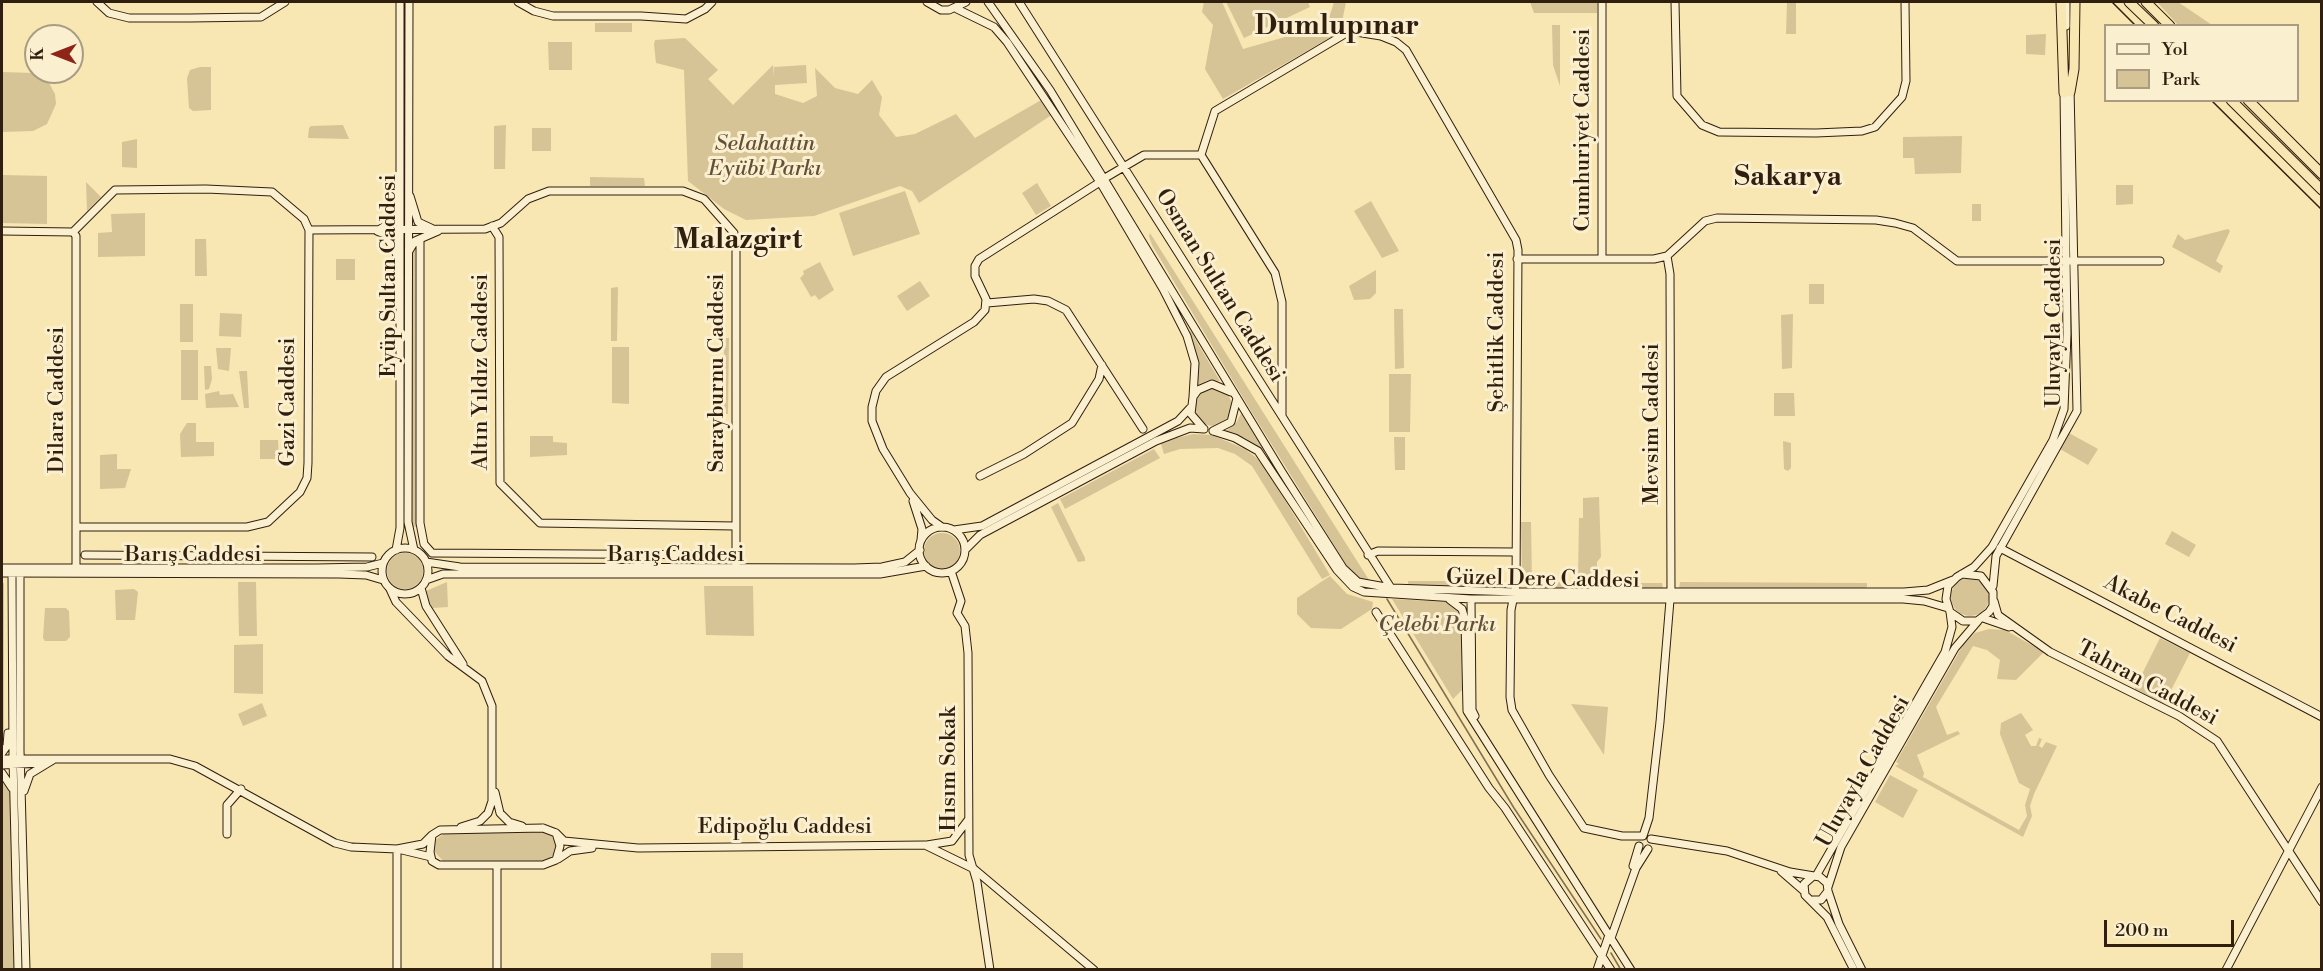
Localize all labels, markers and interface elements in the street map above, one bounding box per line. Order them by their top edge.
district label: Dumlupınar [1255,10,1419,44]
north arrow [24,24,84,84]
legend [2104,24,2299,102]
street label: Cumhuriyet Caddesi [1571,29,1597,231]
text: Yol [2162,38,2188,61]
text: K [28,48,48,61]
text: Park [2162,68,2199,91]
park label: Selahattin Eyübi Parkı [708,132,822,184]
district label: Sakarya [1734,161,1842,195]
street label: Eyüp Sultan Caddesi [377,174,403,378]
street label: Osman Sultan Caddesi [1149,185,1289,387]
district label: Malazgirt [674,224,802,258]
street label: Uluyayla Caddesi [2042,239,2068,407]
street label: Şehitlik Caddesi [1485,252,1511,412]
street label: Sarayburnu Caddesi [705,273,731,473]
street label: Altın Yıldız Caddesi [469,274,495,470]
street label: Dilara Caddesi [45,327,71,473]
street label: Gazi Caddesi [276,338,302,466]
street label: Mevsim Caddesi [1640,343,1666,505]
street label: Barış Caddesi [125,543,261,569]
street label: Barış Caddesi [608,543,744,569]
street label: Güzel Dere Caddesi [1446,565,1640,595]
street label: Akabe Caddesi [2099,570,2241,660]
park label: Çelebi Parkı [1378,613,1496,639]
street label: Tahran Caddesi [2072,636,2222,732]
street label: Uluyayla Caddesi [1812,692,1916,852]
street label: Hısım Sokak [937,706,963,832]
street label: Edipoğlu Caddesi [698,815,872,841]
scale bar [2107,908,2238,946]
text: 200 m [2115,919,2169,942]

